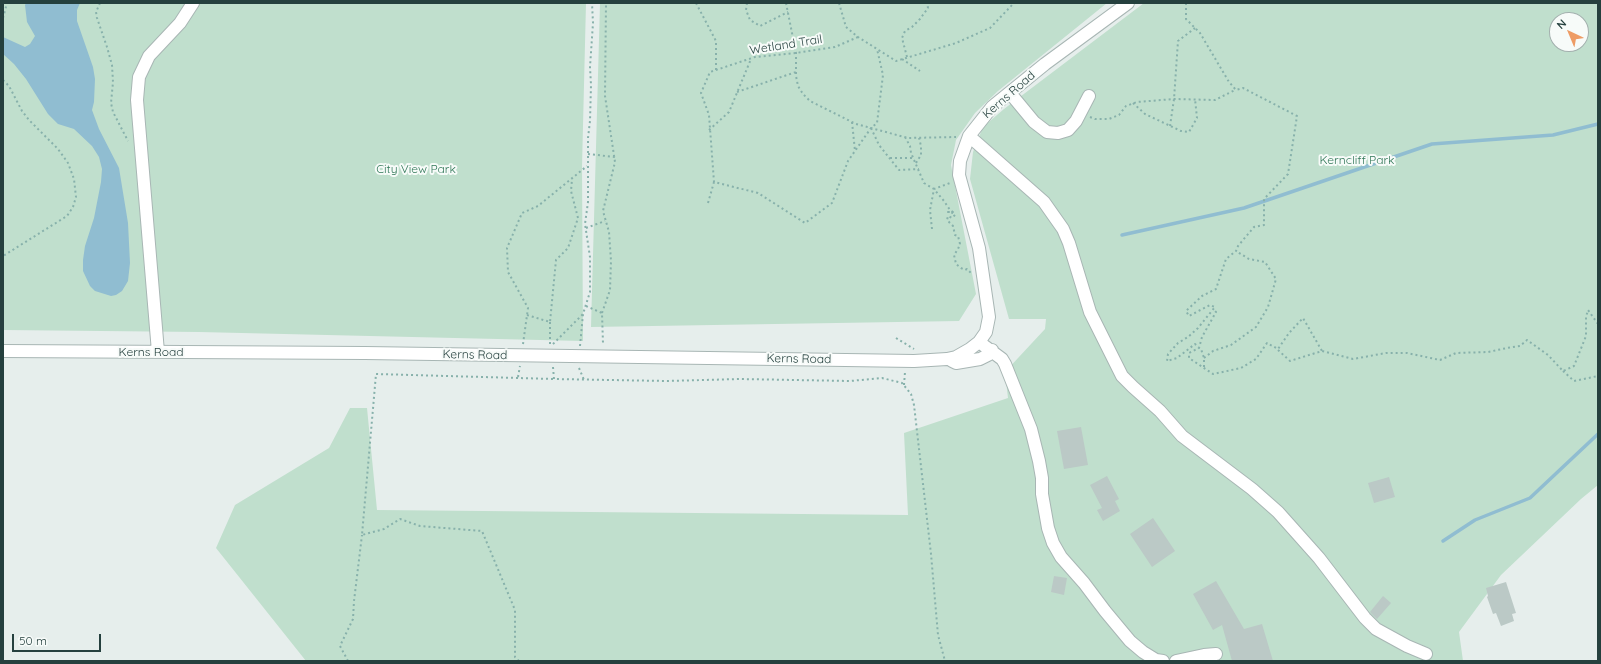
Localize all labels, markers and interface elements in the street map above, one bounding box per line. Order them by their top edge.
north arrow [1549,12,1589,52]
text: N [1554,16,1569,32]
street label: Wetland Trail [749,32,823,58]
street label: Kerns Road [980,68,1038,122]
park label: Kerncliff Park [1319,153,1395,167]
park label: City View Park [376,162,456,176]
street label: Kerns Road [119,345,183,359]
street label: Kerns Road [442,347,508,363]
street label: Kerns Road [766,351,832,367]
scale bar [14,626,103,652]
text: 50 m [19,633,47,648]

